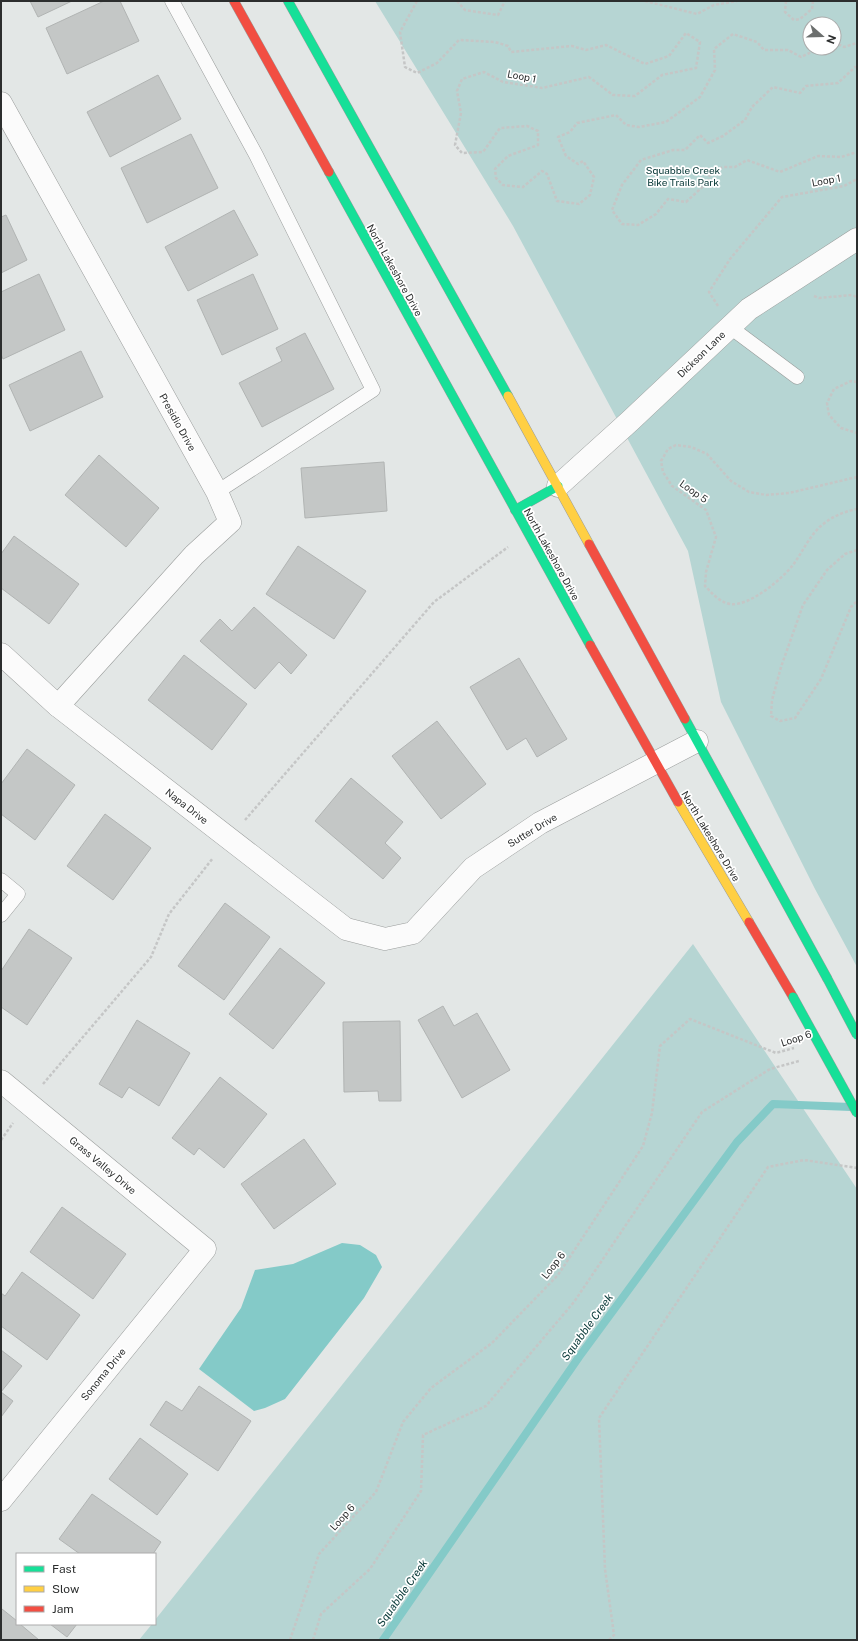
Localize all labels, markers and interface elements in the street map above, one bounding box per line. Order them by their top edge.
north arrow [802,16,842,56]
text: N [824,33,839,46]
street label: Loop 1 [506,67,538,85]
park label: Squabble Creek Bike Trails Park [646,164,721,188]
street label: Loop 1 [810,171,842,189]
street label: North Lakeshore Drive [365,222,425,318]
street label: Dickson Lane [675,328,728,380]
street label: Presidio Drive [157,391,199,453]
street label: Loop 5 [678,477,710,505]
street label: North Lakeshore Drive [522,506,582,602]
street label: Napa Drive [163,786,211,827]
street label: North Lakeshore Drive [679,789,743,884]
street label: Sutter Drive [505,810,559,849]
street label: Loop 6 [779,1027,813,1049]
street label: Grass Valley Drive [67,1134,139,1197]
street label: Loop 6 [539,1249,567,1281]
water label: Squabble Creek [559,1291,615,1363]
street label: Sonoma Drive [78,1345,128,1403]
street label: Loop 6 [327,1501,357,1533]
legend [16,1553,156,1625]
water label: Squabble Creek [374,1557,430,1629]
text: Fast [52,1562,77,1576]
text: Slow [52,1582,80,1596]
text: Jam [52,1602,74,1616]

